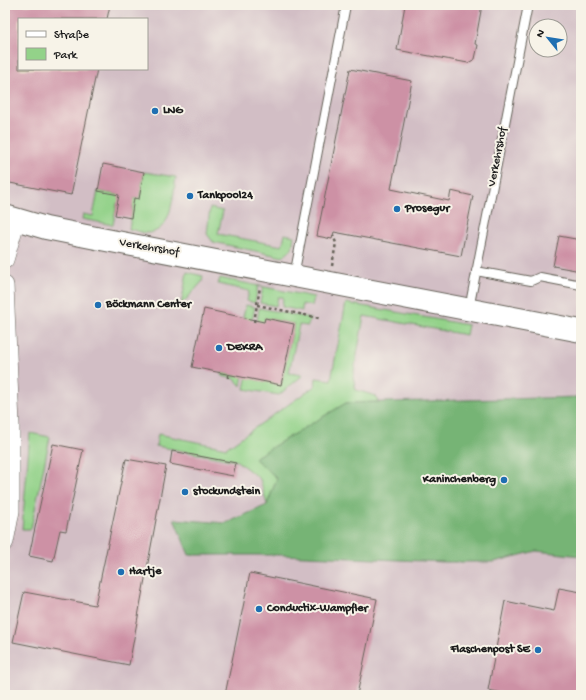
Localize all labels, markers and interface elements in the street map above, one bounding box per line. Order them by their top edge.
legend [18,18,148,70]
north arrow [528,18,568,58]
text: N [534,28,548,40]
text: Straße [54,29,90,43]
text: Park [53,49,79,63]
place label: LNG [163,104,184,118]
marker: LNG [150,106,160,116]
street label: Verkehrshof [485,125,511,189]
place label: Tankpool24 [197,189,253,203]
marker: Tankpool24 [185,191,195,201]
place label: Prosegur [404,202,451,216]
marker: Prosegur [392,204,402,214]
street label: Verkehrshof [117,236,181,260]
place label: Böckmann Center [105,298,193,312]
marker: Böckmann Center [93,300,103,310]
place label: DEKRA [226,341,263,355]
marker: DEKRA [214,343,224,353]
place label: Kaninchenberg [422,473,496,487]
marker: Kaninchenberg [499,475,509,485]
place label: stockundstein [193,485,260,499]
marker: stockundstein [180,487,190,497]
place label: Hartje [129,565,162,579]
marker: Hartje [116,567,126,577]
place label: Conductix-Wampfler [266,602,370,616]
marker: Conductix-Wampfler [254,604,264,614]
place label: Flaschenpost SE [449,643,532,657]
marker: Flaschenpost SE [533,645,543,655]

